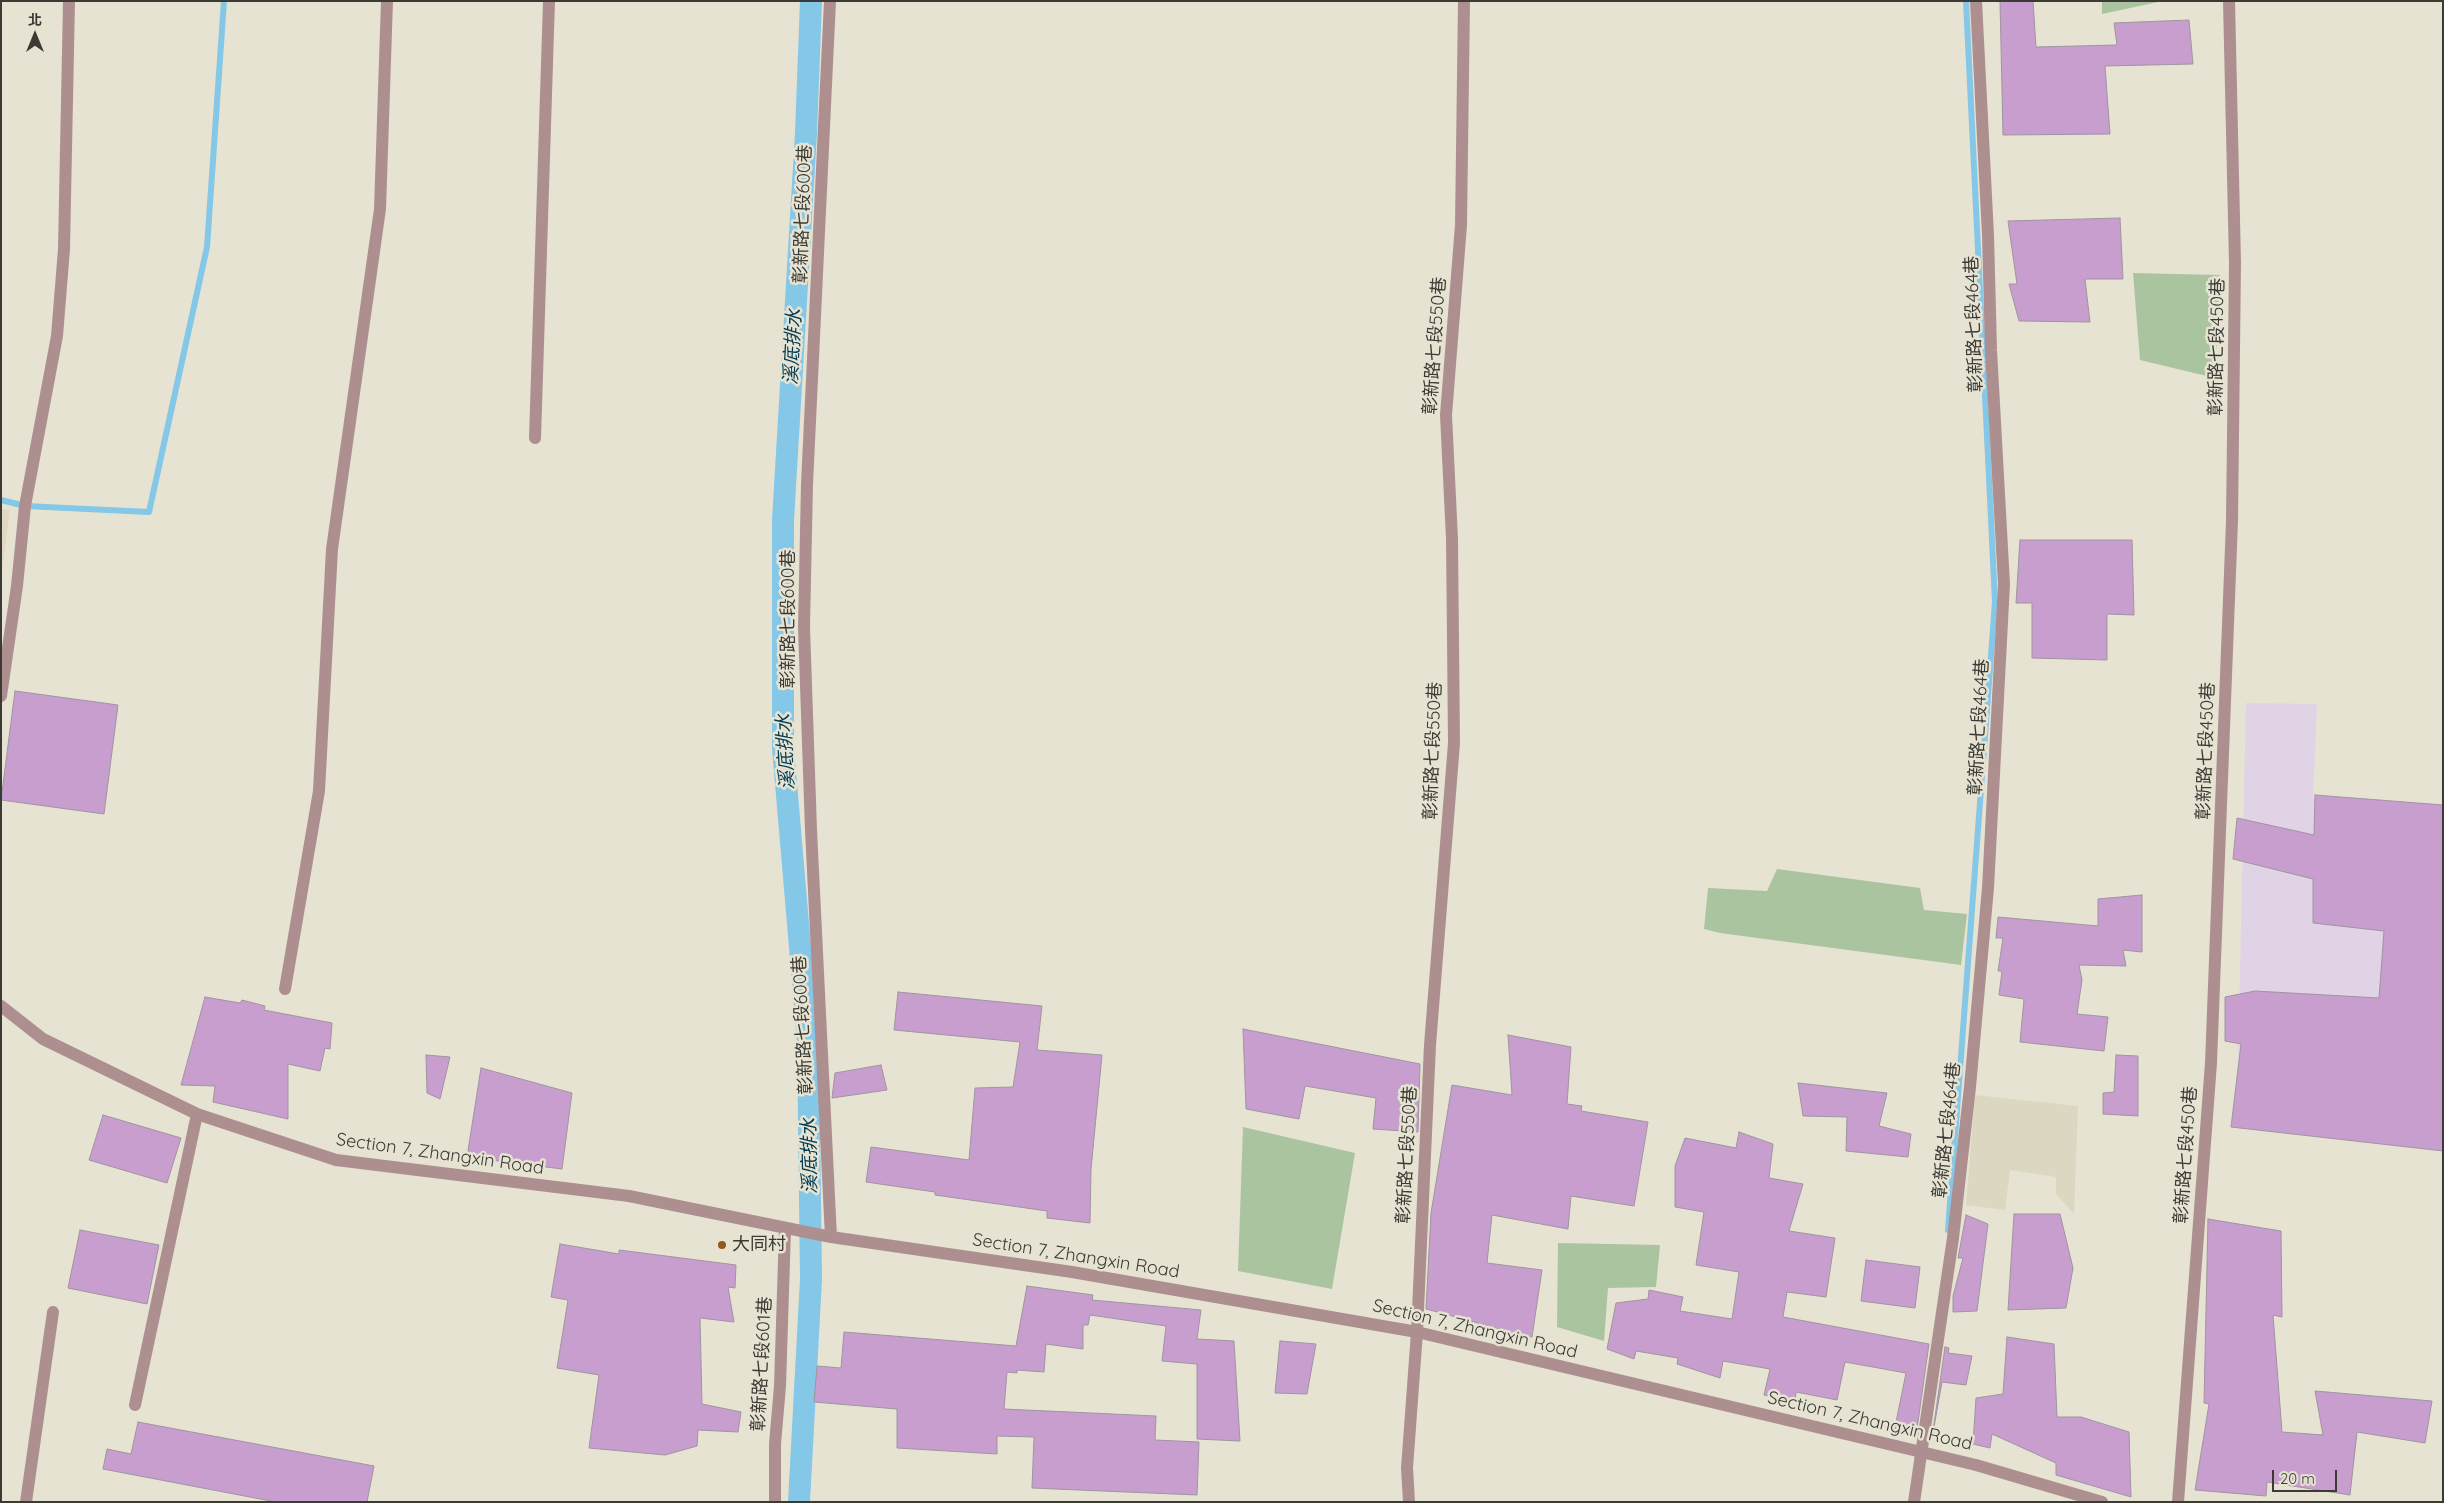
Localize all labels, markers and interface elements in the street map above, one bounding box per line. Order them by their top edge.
north arrow [10,10,60,60]
text: 北 [28,11,42,29]
street label: 彰新路七段600巷 [790,144,816,284]
street label: 彰新路七段464巷 [1961,255,1987,393]
street label: 彰新路七段550巷 [1419,276,1451,416]
street label: 彰新路七段450巷 [2205,278,2229,416]
water label: 溪底排水 [780,308,806,386]
street label: 彰新路七段600巷 [778,549,800,689]
street label: 彰新路七段464巷 [1965,658,1993,796]
street label: 彰新路七段550巷 [1420,682,1446,820]
street label: 彰新路七段450巷 [2193,682,2219,820]
water label: 溪底排水 [773,713,799,791]
street label: 彰新路七段600巷 [789,955,817,1095]
street label: 彰新路七段464巷 [1929,1061,1965,1199]
street label: 彰新路七段550巷 [1393,1085,1421,1225]
street label: 彰新路七段450巷 [2170,1085,2202,1225]
water label: 溪底排水 [798,1118,822,1194]
street label: Section 7, Zhangxin Road [335,1129,545,1179]
street label: Section 7, Zhangxin Road [971,1229,1181,1283]
place label: 大同村 [732,1234,786,1256]
marker: 大同村 [716,1239,728,1251]
street label: Section 7, Zhangxin Road [1371,1295,1579,1363]
street label: 彰新路七段601巷 [748,1296,776,1432]
street label: Section 7, Zhangxin Road [1766,1387,1974,1455]
scale bar [2274,1460,2339,1492]
text: 20 m [2280,1469,2315,1488]

